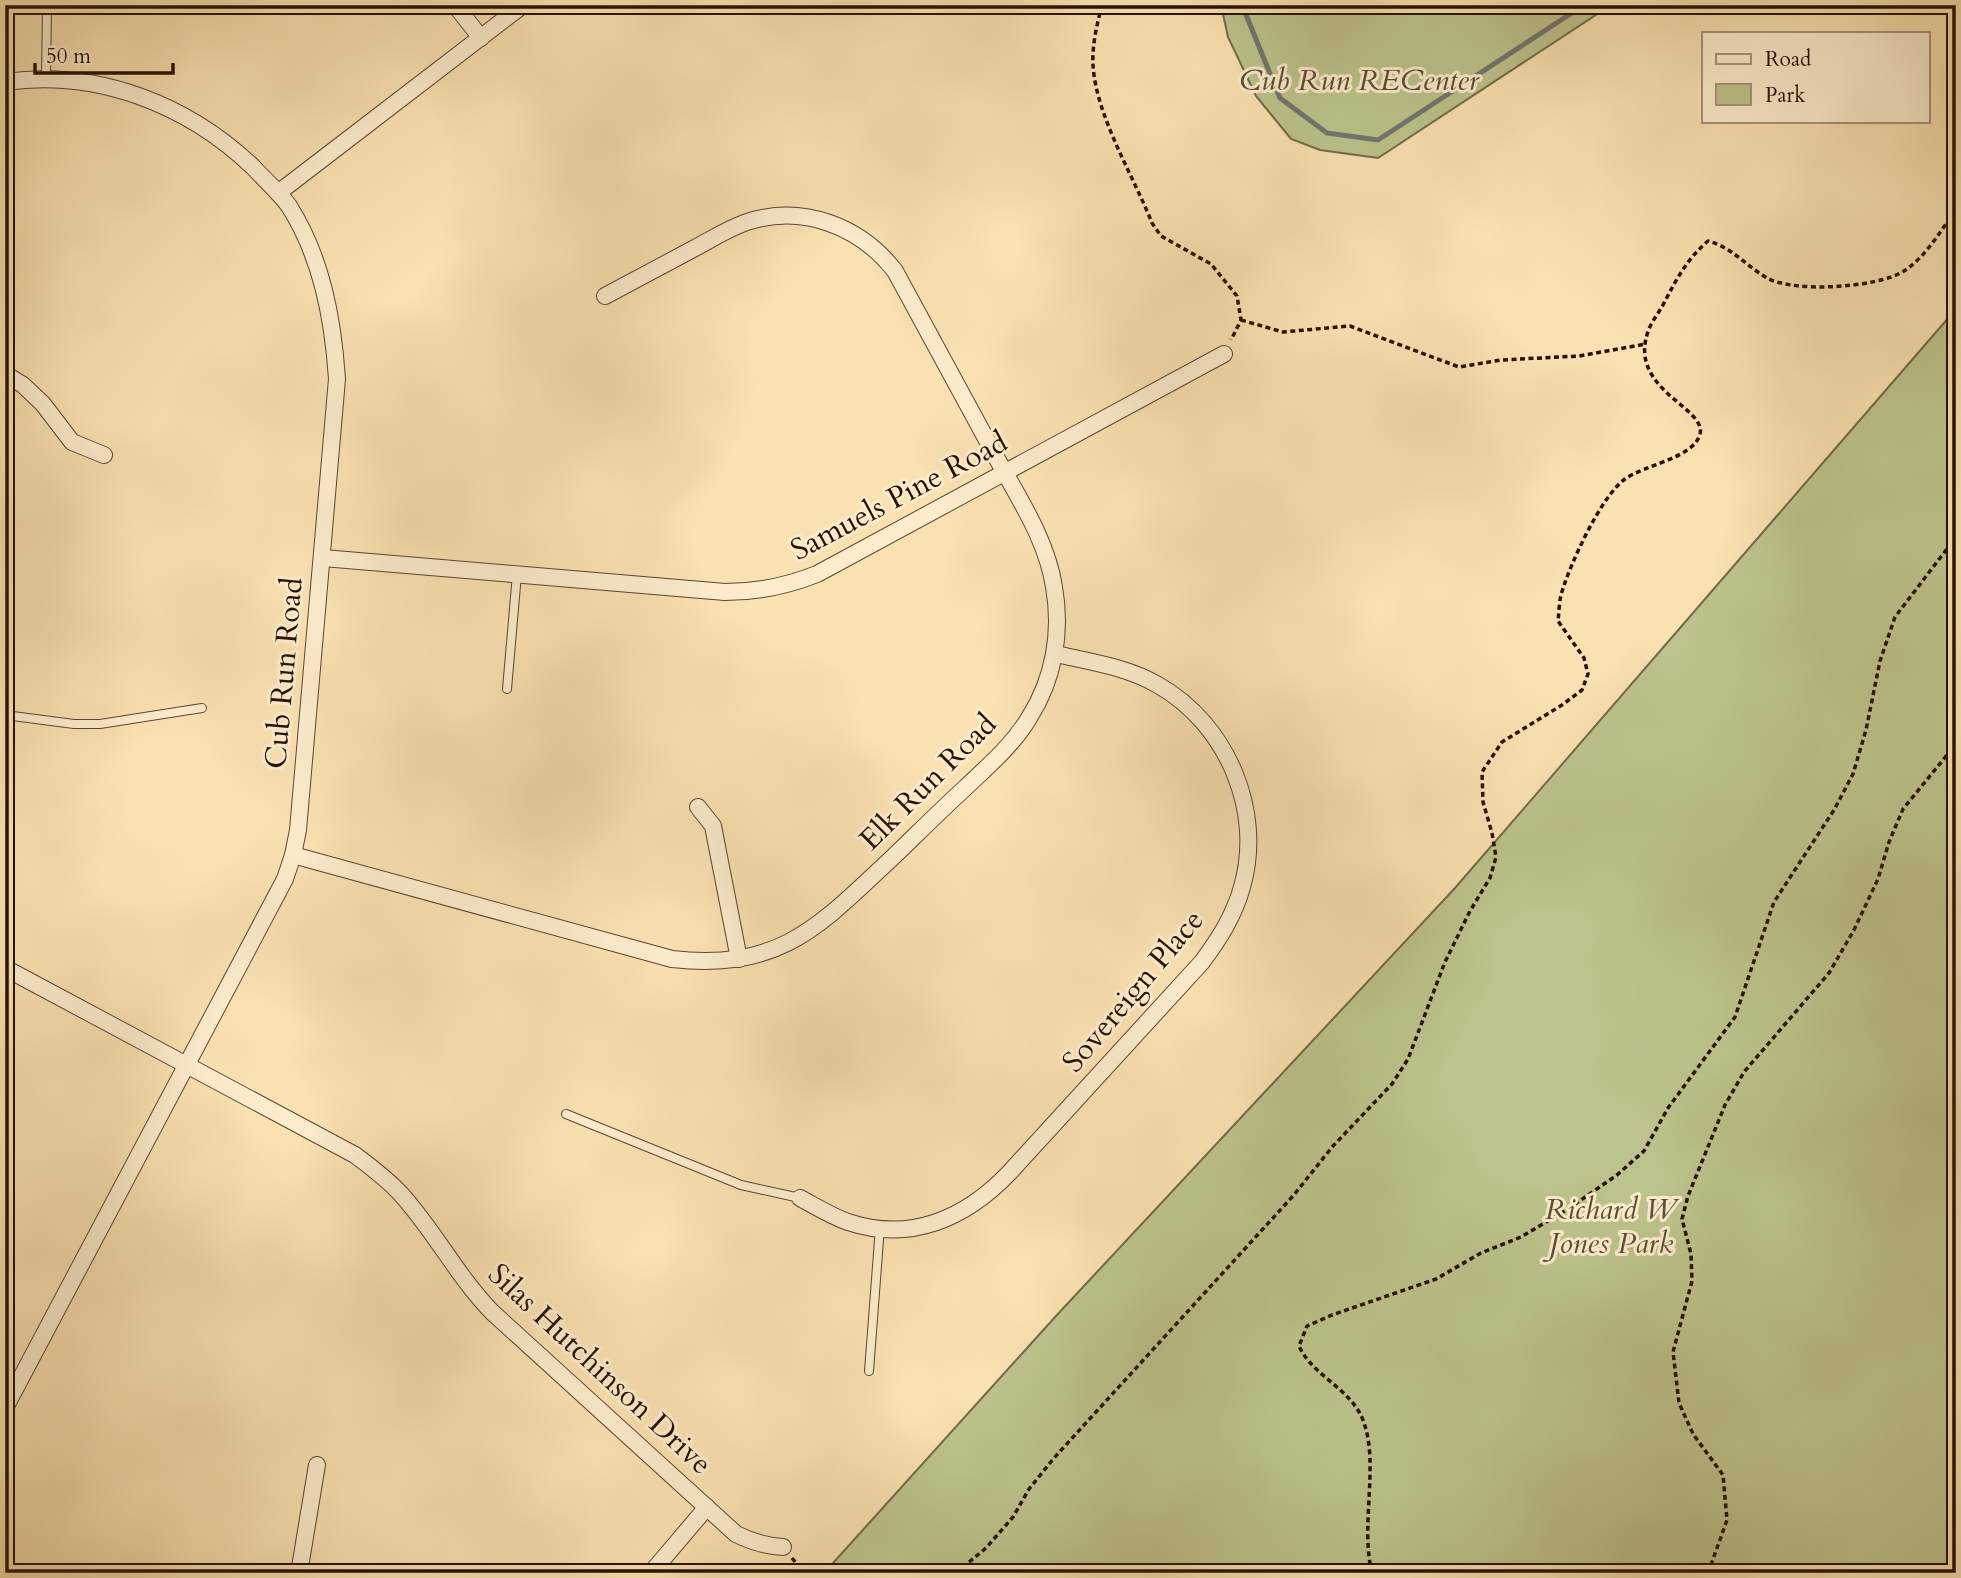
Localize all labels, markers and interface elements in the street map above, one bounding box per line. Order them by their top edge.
scale bar [35,32,173,76]
legend [1702,32,1930,122]
text: 50 m [46,42,91,71]
text: Road [1765,45,1811,74]
park label: Cub Run RECenter [1239,60,1480,101]
text: Park [1765,81,1806,110]
street label: Samuels Pine Road [783,422,1015,570]
street label: Cub Run Road [255,576,313,770]
street label: Elk Run Road [850,704,1006,860]
street label: Sovereign Place [1053,901,1213,1081]
park label: Richard W Jones Park [1542,1189,1680,1264]
street label: Silas Hutchinson Drive [479,1254,721,1484]

